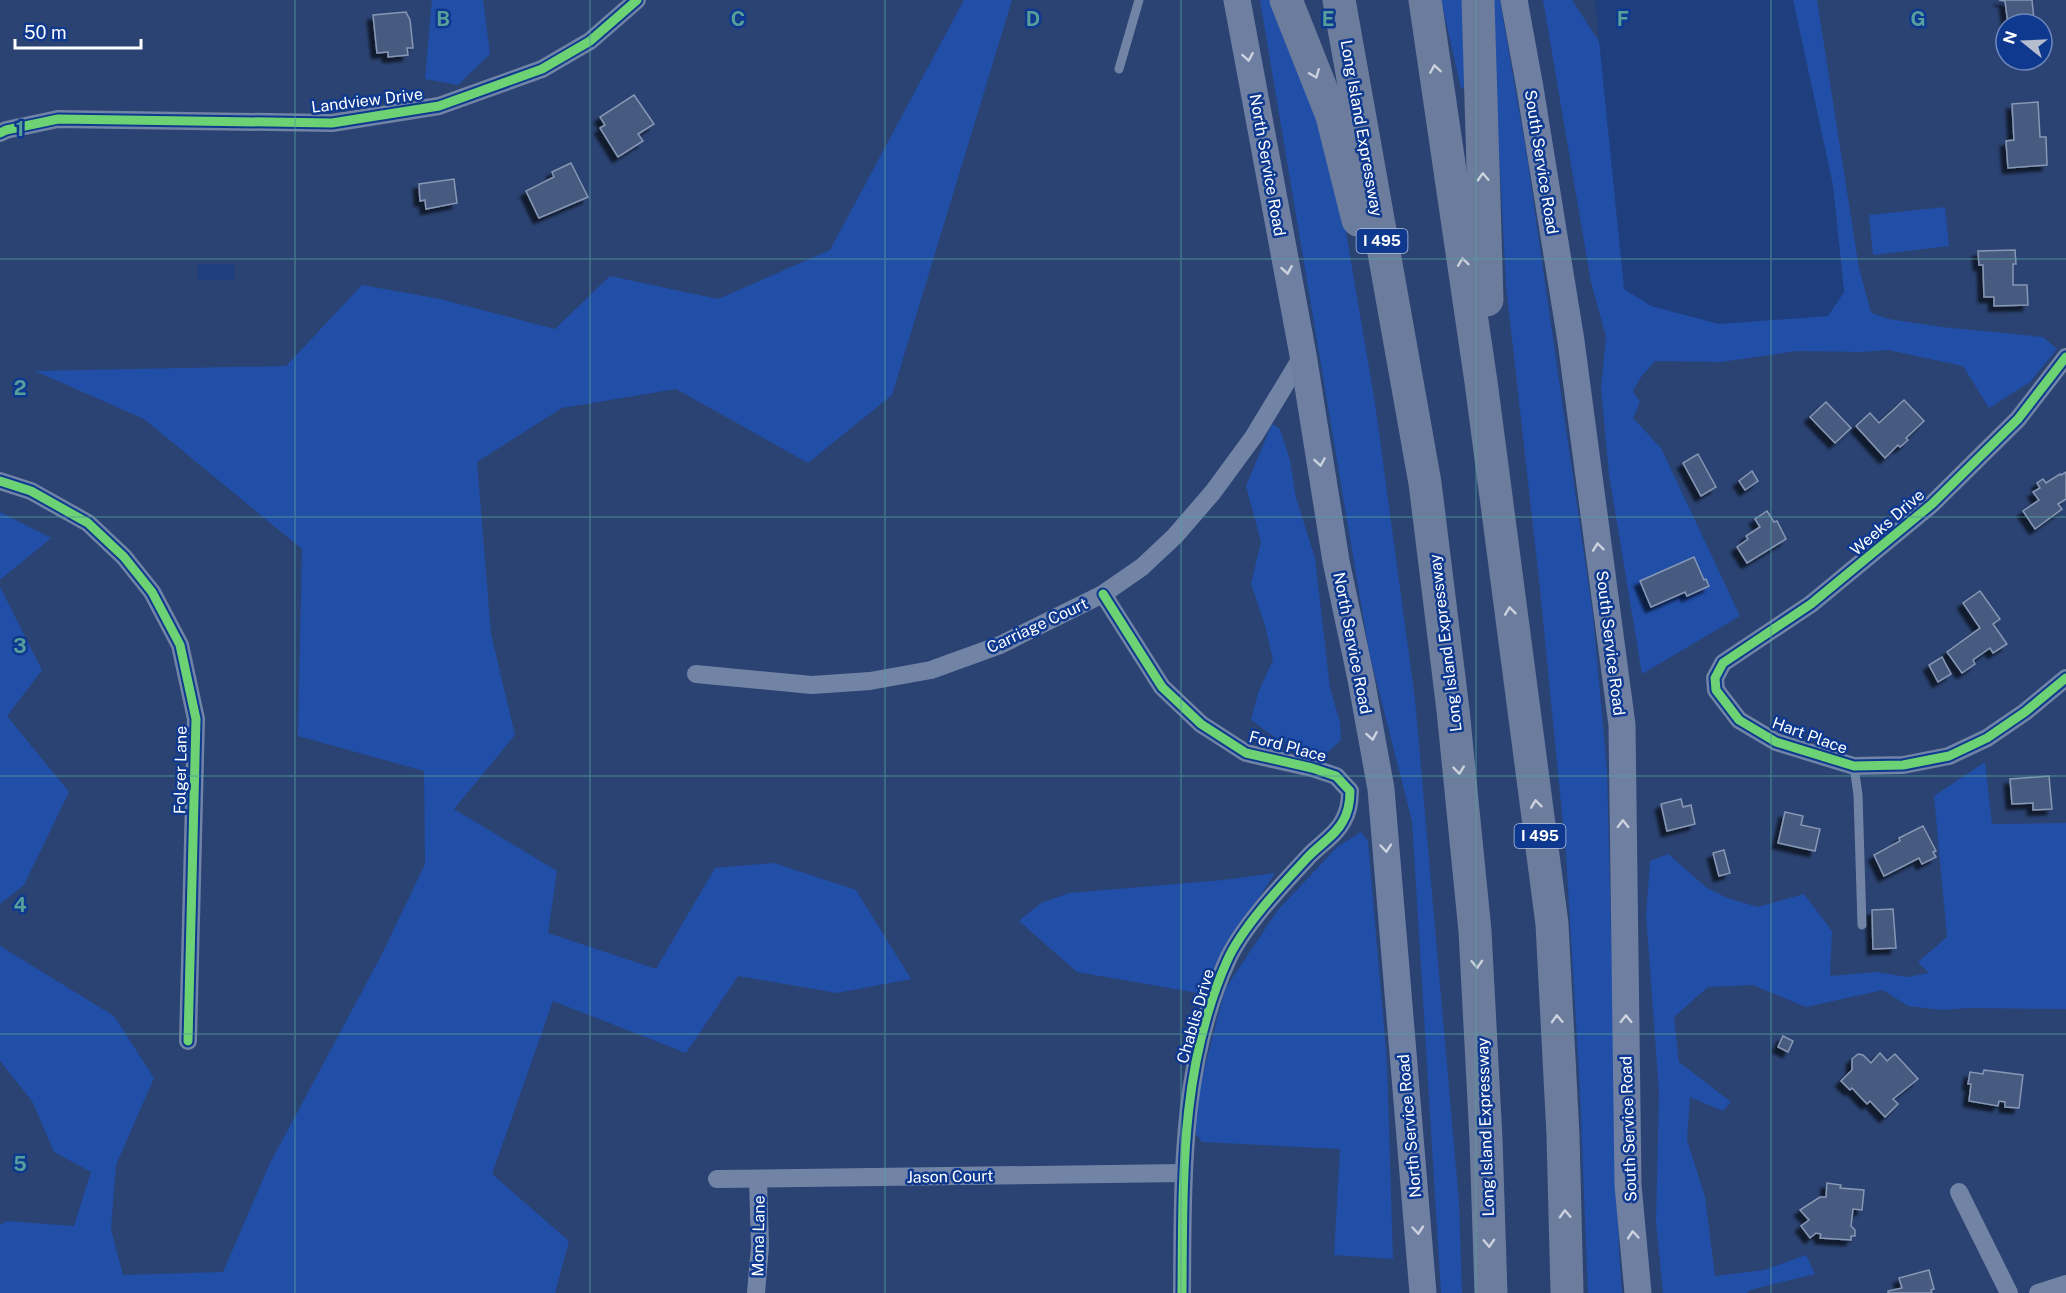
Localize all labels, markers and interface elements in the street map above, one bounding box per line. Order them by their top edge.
text: B [436,7,450,31]
text: C [731,7,745,31]
text: D [1026,7,1040,31]
text: E [1322,7,1334,31]
text: F [1617,7,1629,31]
text: G [1910,7,1926,31]
scale bar [15,12,141,50]
north arrow [1994,12,2054,72]
text: 50 m [24,22,67,43]
text: N [1999,29,2021,46]
street label: Long Island Expressway [1337,38,1386,218]
one-way arrow [1241,52,1254,62]
one-way arrow [1430,64,1442,74]
one-way arrow [1308,68,1320,79]
street label: Landview Drive [310,84,424,117]
street label: South Service Road [1521,88,1562,236]
street label: North Service Road [1246,93,1289,238]
text: 1 [16,117,24,141]
one-way arrow [1477,173,1490,182]
road number: I 495 [1356,229,1408,253]
one-way arrow [1458,257,1470,267]
one-way arrow [1280,265,1293,275]
text: 2 [14,376,26,400]
one-way arrow [1313,457,1326,467]
street label: Weeks Drive [1847,485,1928,560]
one-way arrow [1593,542,1605,551]
street label: Long Island Expressway [1425,553,1466,733]
street label: South Service Road [1592,569,1629,717]
street label: North Service Road [1329,571,1376,716]
street label: Carriage Court [984,594,1091,657]
one-way arrow [1505,606,1517,615]
text: 3 [13,634,27,658]
street label: Hart Place [1770,713,1850,758]
street label: Folger Lane [170,726,191,814]
street label: Ford Place [1247,727,1329,766]
one-way arrow [1365,731,1378,741]
one-way arrow [1452,766,1465,775]
one-way arrow [1530,799,1542,808]
one-way arrow [1617,820,1629,829]
road number: I 495 [1514,824,1566,848]
one-way arrow [1379,843,1392,852]
text: 4 [13,893,27,917]
one-way arrow [1471,960,1484,969]
street label: Chablis Drive [1173,967,1218,1066]
one-way arrow [1550,1014,1563,1023]
one-way arrow [1620,1014,1632,1023]
street label: Long Island Expressway [1473,1037,1498,1217]
street label: North Service Road [1394,1053,1425,1199]
street label: South Service Road [1616,1056,1641,1202]
text: 5 [13,1152,27,1176]
street label: Jason Court [906,1166,994,1187]
street label: Mona Lane [748,1195,769,1277]
one-way arrow [1559,1209,1571,1218]
one-way arrow [1411,1226,1424,1235]
one-way arrow [1627,1230,1640,1239]
one-way arrow [1483,1239,1496,1248]

